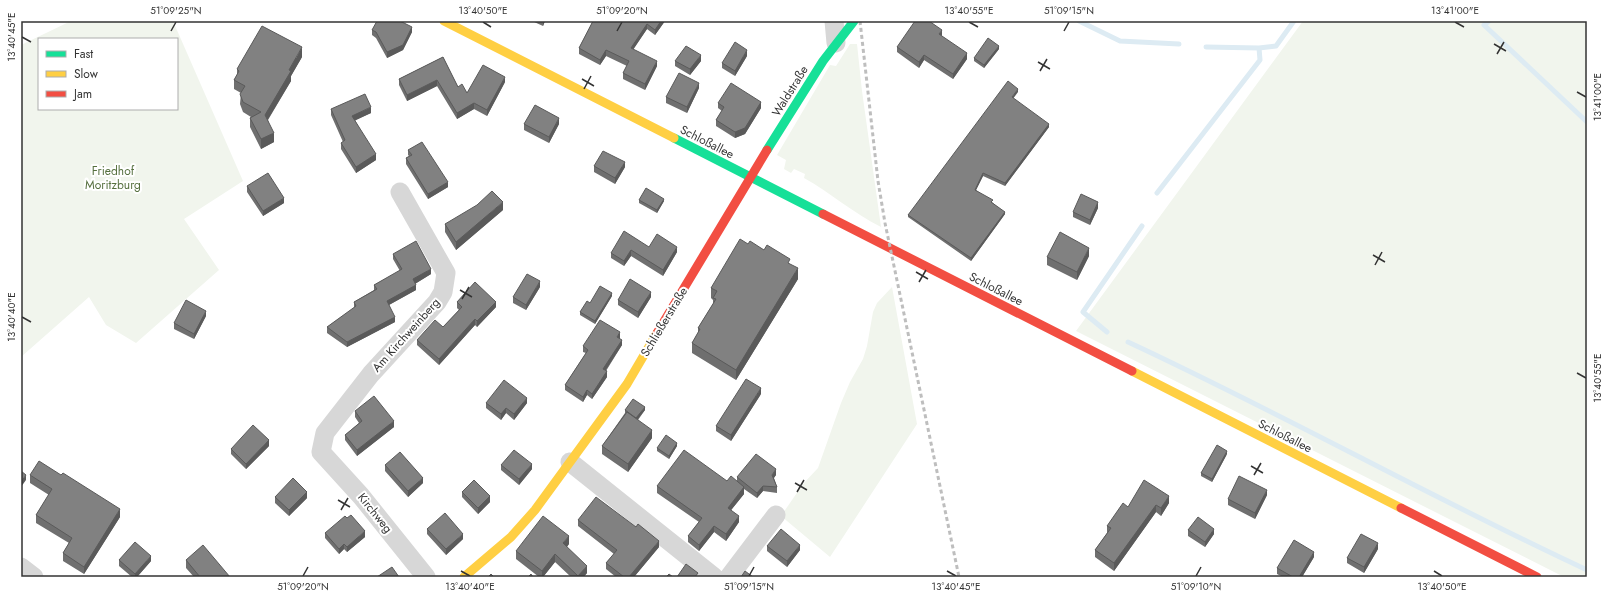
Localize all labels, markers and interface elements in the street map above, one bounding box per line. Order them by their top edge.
text: 51°09'25"N [150,3,202,18]
text: 13°40'50"E [458,3,508,18]
text: 51°09'20"N [596,3,648,18]
text: 13°40'55"E [945,3,993,18]
text: 51°09'15"N [1044,3,1094,18]
text: 13°41'00"E [1431,3,1479,18]
text: 13°40'45"E [4,12,19,62]
legend [38,38,178,110]
text: Fast [74,45,93,63]
street label: Waldstraße [767,62,813,120]
text: Slow [74,65,99,83]
text: 13°41'00"E [1590,73,1605,121]
text: Jam [72,85,92,103]
street label: Schloßallee [677,121,737,163]
park label: Friedhof Moritzburg [85,162,141,194]
street label: Schloßallee [966,268,1026,310]
street label: Schließerstraße [636,284,692,360]
text: 13°40'40"E [4,292,19,342]
street label: Am Kirchweinberg [368,294,444,376]
text: 13°40'55"E [1590,354,1605,402]
street label: Schloßallee [1255,415,1315,457]
street label: Kirchweg [353,489,397,537]
text: 51°09'20"N [277,579,329,594]
text: 13°40'40"E [445,579,495,594]
text: 51°09'15"N [724,579,774,594]
text: 13°40'45"E [931,579,981,594]
text: 51°09'10"N [1171,579,1221,594]
text: 13°40'50"E [1417,579,1467,594]

